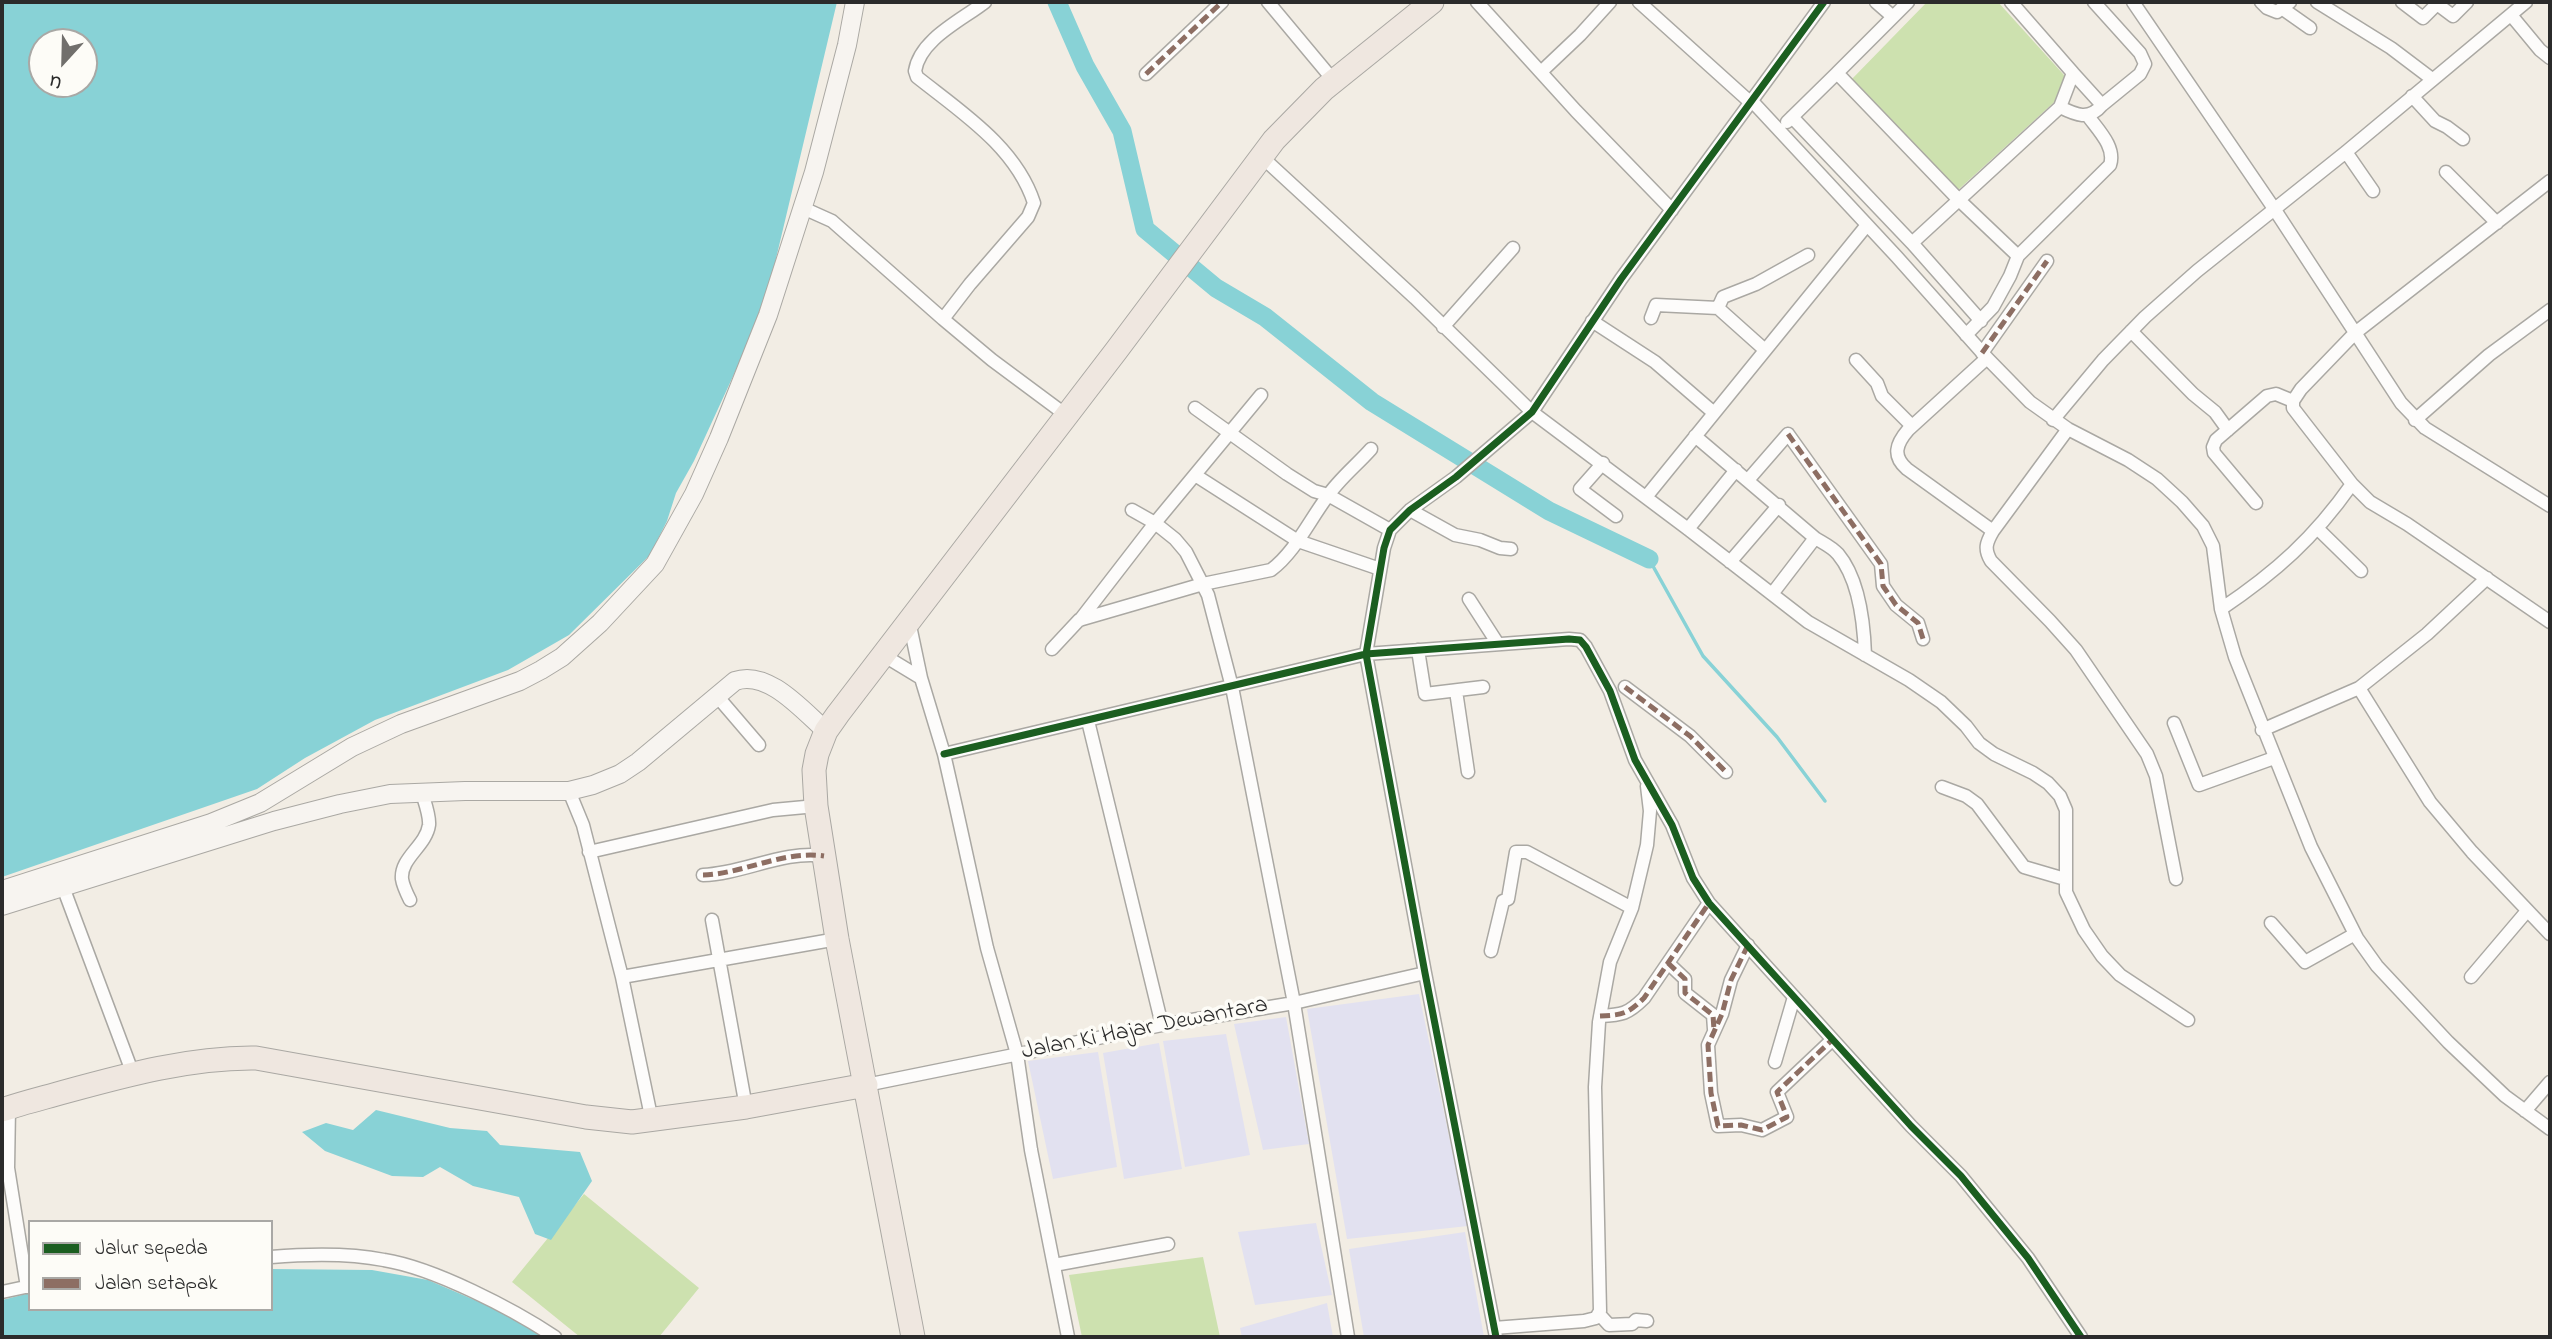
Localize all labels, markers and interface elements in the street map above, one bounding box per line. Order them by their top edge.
north arrow [28,28,98,98]
text: U [45,66,66,96]
street label: Jalan Ki Hajar Dewantara [1020,992,1270,1068]
legend [28,1220,273,1311]
text: Jalur sepeda [95,1234,208,1264]
text: Jalan setapak [95,1269,218,1299]

